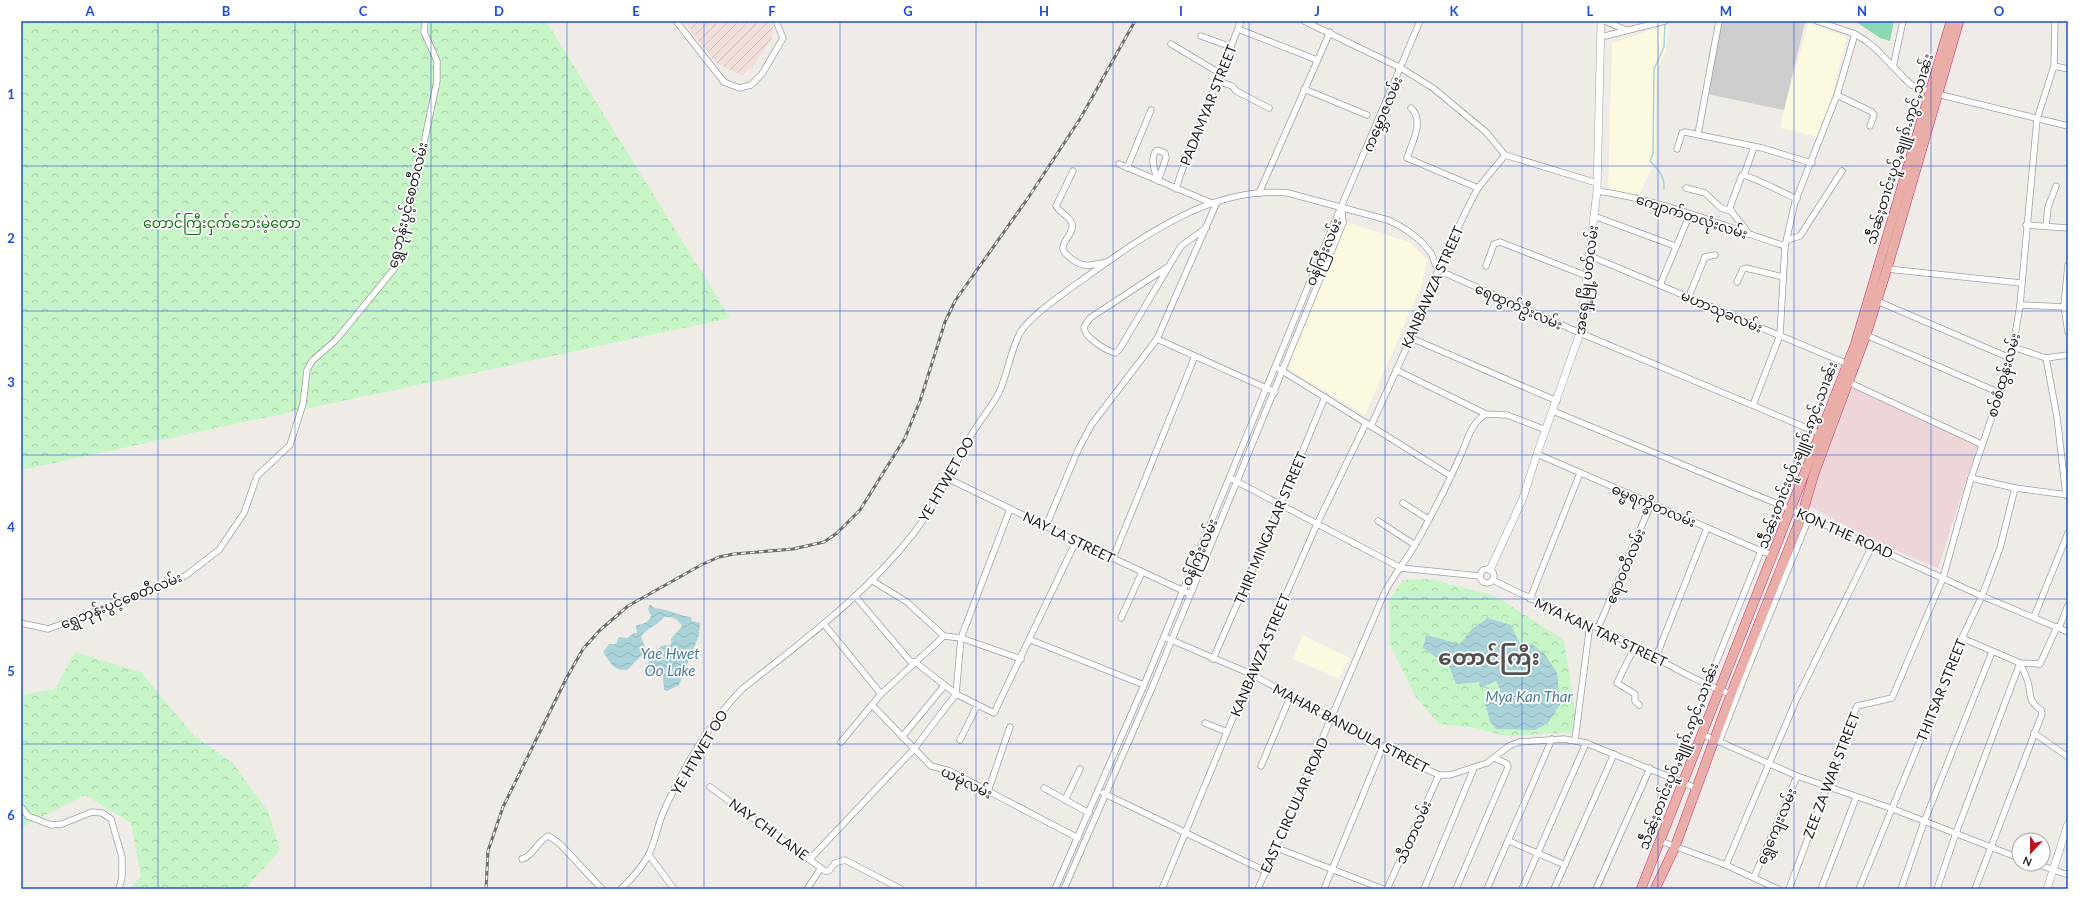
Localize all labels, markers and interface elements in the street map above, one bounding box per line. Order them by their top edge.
text: A [84,3,95,19]
text: B [222,3,231,19]
text: C [359,3,368,19]
text: D [494,3,504,19]
text: E [632,3,640,19]
text: F [768,3,776,19]
text: G [903,3,913,19]
text: H [1039,3,1049,19]
text: I [1179,3,1183,19]
text: J [1314,3,1320,19]
text: K [1450,3,1460,19]
text: L [1587,3,1594,19]
text: M [1720,3,1732,19]
text: N [1857,3,1867,19]
text: O [1994,3,2005,19]
street label: PADAMYAR STREET [1176,41,1240,168]
street label: သဵႅၼ်ႈတၢင်းပူဝ်ႇၶျူၵ်ႉဢွင်ႇသၢၼ်း [1861,51,1940,248]
street label: ကမ္ဘောဇလမ်း [1358,74,1409,156]
text: 1 [7,86,15,102]
street label: ရွှေဘုန်းပွင့်စေတီလမ်း [382,140,435,271]
street label: ကျောက်တလုံးလမ်း [1633,189,1750,246]
park label: တောင်ကြီးငှက်ဘေးမဲ့တော [143,213,301,235]
street label: ဝန်ကြီးလမ်း [1300,215,1348,290]
street label: KANBAWZA STREET [1397,223,1467,351]
street label: အရှေ့မြို့ပတ်လမ်း [1570,224,1605,336]
text: 2 [7,230,15,246]
street label: ရေထွက်ဦးလမ်း [1471,278,1566,337]
street label: မဟာသုခလမ်း [1677,285,1766,339]
street label: စဝ်စံထွန်းလမ်း [1982,331,2027,420]
street label: သဵႅၼ်ႈတၢင်းပူဝ်ႇၶျူၵ်ႉဢွင်ႇသၢၼ်း [1752,359,1844,552]
text: 3 [7,374,15,390]
street label: YE HTWET OO [915,433,977,525]
street label: THIRI MINGALAR STREET [1230,448,1310,607]
street label: ဓမ္မရက္ခိတလမ်း [1608,479,1699,534]
street label: KON THE ROAD [1794,504,1896,562]
street label: NAY LA STREET [1020,507,1118,567]
street label: ဝန်ကြီးလမ်း [1176,515,1224,590]
text: 4 [7,519,15,535]
street label: ဧရာဝတီလမ်း [1601,525,1652,608]
street label: ရွှေဘုန်းပွင့်စေတီလမ်း [57,567,186,636]
street label: KANBAWZA STREET [1226,590,1294,719]
street label: MYA KAN TAR STREET [1532,594,1671,670]
street label: THITSAR STREET [1913,635,1970,744]
district label: တောင်ကြီး [1438,642,1540,675]
water label: Yae Hwet Oo Lake [640,644,700,679]
street label: သဵႅၼ်ႈတၢင်းပူဝ်ႇၶျူၵ်ႉဢွင်ႇသၢၼ်း [1633,660,1725,853]
text: 5 [7,663,15,679]
street label: MAHAR BANDULA STREET [1270,680,1432,777]
water label: Mya Kan Thar [1485,687,1573,705]
street label: YE HTWET OO [667,707,731,797]
street label: ZEE ZA WAR STREET [1799,709,1863,841]
street label: EAST CIRCULAR ROAD [1256,734,1332,876]
street label: ယမုံလမ်း [937,761,996,805]
street label: ရွှေကျေးလမ်း [1751,785,1803,868]
street label: NAY CHI LANE [726,795,812,863]
street label: သီတာလမ်း [1390,797,1435,867]
text: 6 [7,807,15,823]
north arrow [2011,832,2051,872]
text: N [2021,854,2033,869]

